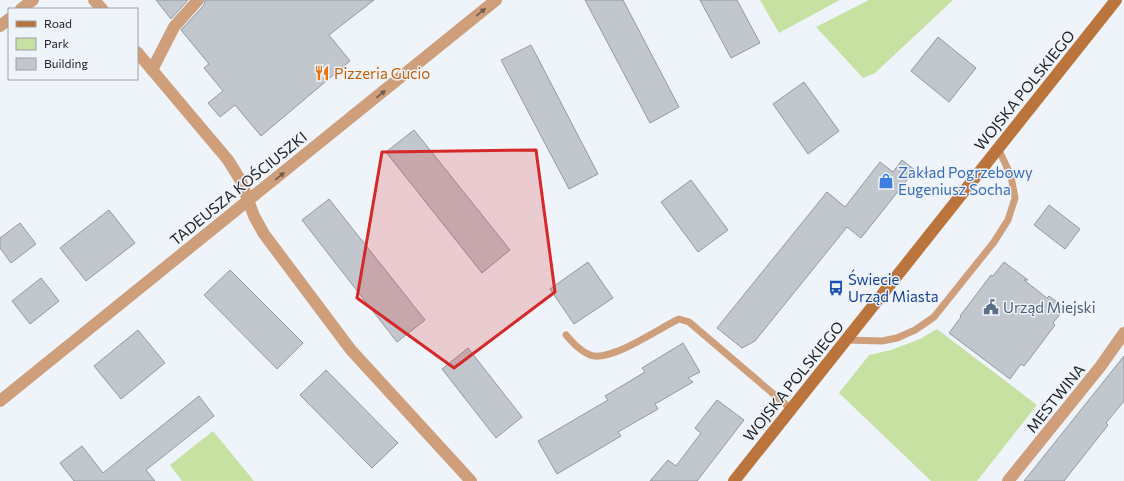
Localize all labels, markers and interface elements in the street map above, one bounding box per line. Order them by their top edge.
legend [8,8,138,80]
one-way arrow [476,8,487,16]
text: Road [44,16,72,30]
street label: WOJSKA POLSKIEGO [970,26,1078,154]
text: Park [44,36,70,50]
text: Building [44,56,88,70]
restaurant icon: Pizzeria Gucio [313,64,331,82]
place label: Pizzeria Gucio [334,64,430,82]
one-way arrow [375,90,386,99]
street label: TADEUSZA KOŚCIUSZKI [165,126,310,249]
place label: Zakład Pogrzebowy Eugeniusz Socha [898,163,1033,198]
one-way arrow [274,172,285,181]
shop icon: Zakład Pogrzebowy Eugeniusz Socha [877,172,895,190]
place label: Świecie Urząd Miasta [848,269,939,305]
bus stop icon: Świecie Urząd Miasta [827,279,845,297]
public building icon: Urząd Miejski [982,298,1000,316]
place label: Urząd Miejski [1003,298,1096,316]
street label: WOJSKA POLSKIEGO [739,317,847,445]
street label: MESTWINA [1022,360,1088,436]

